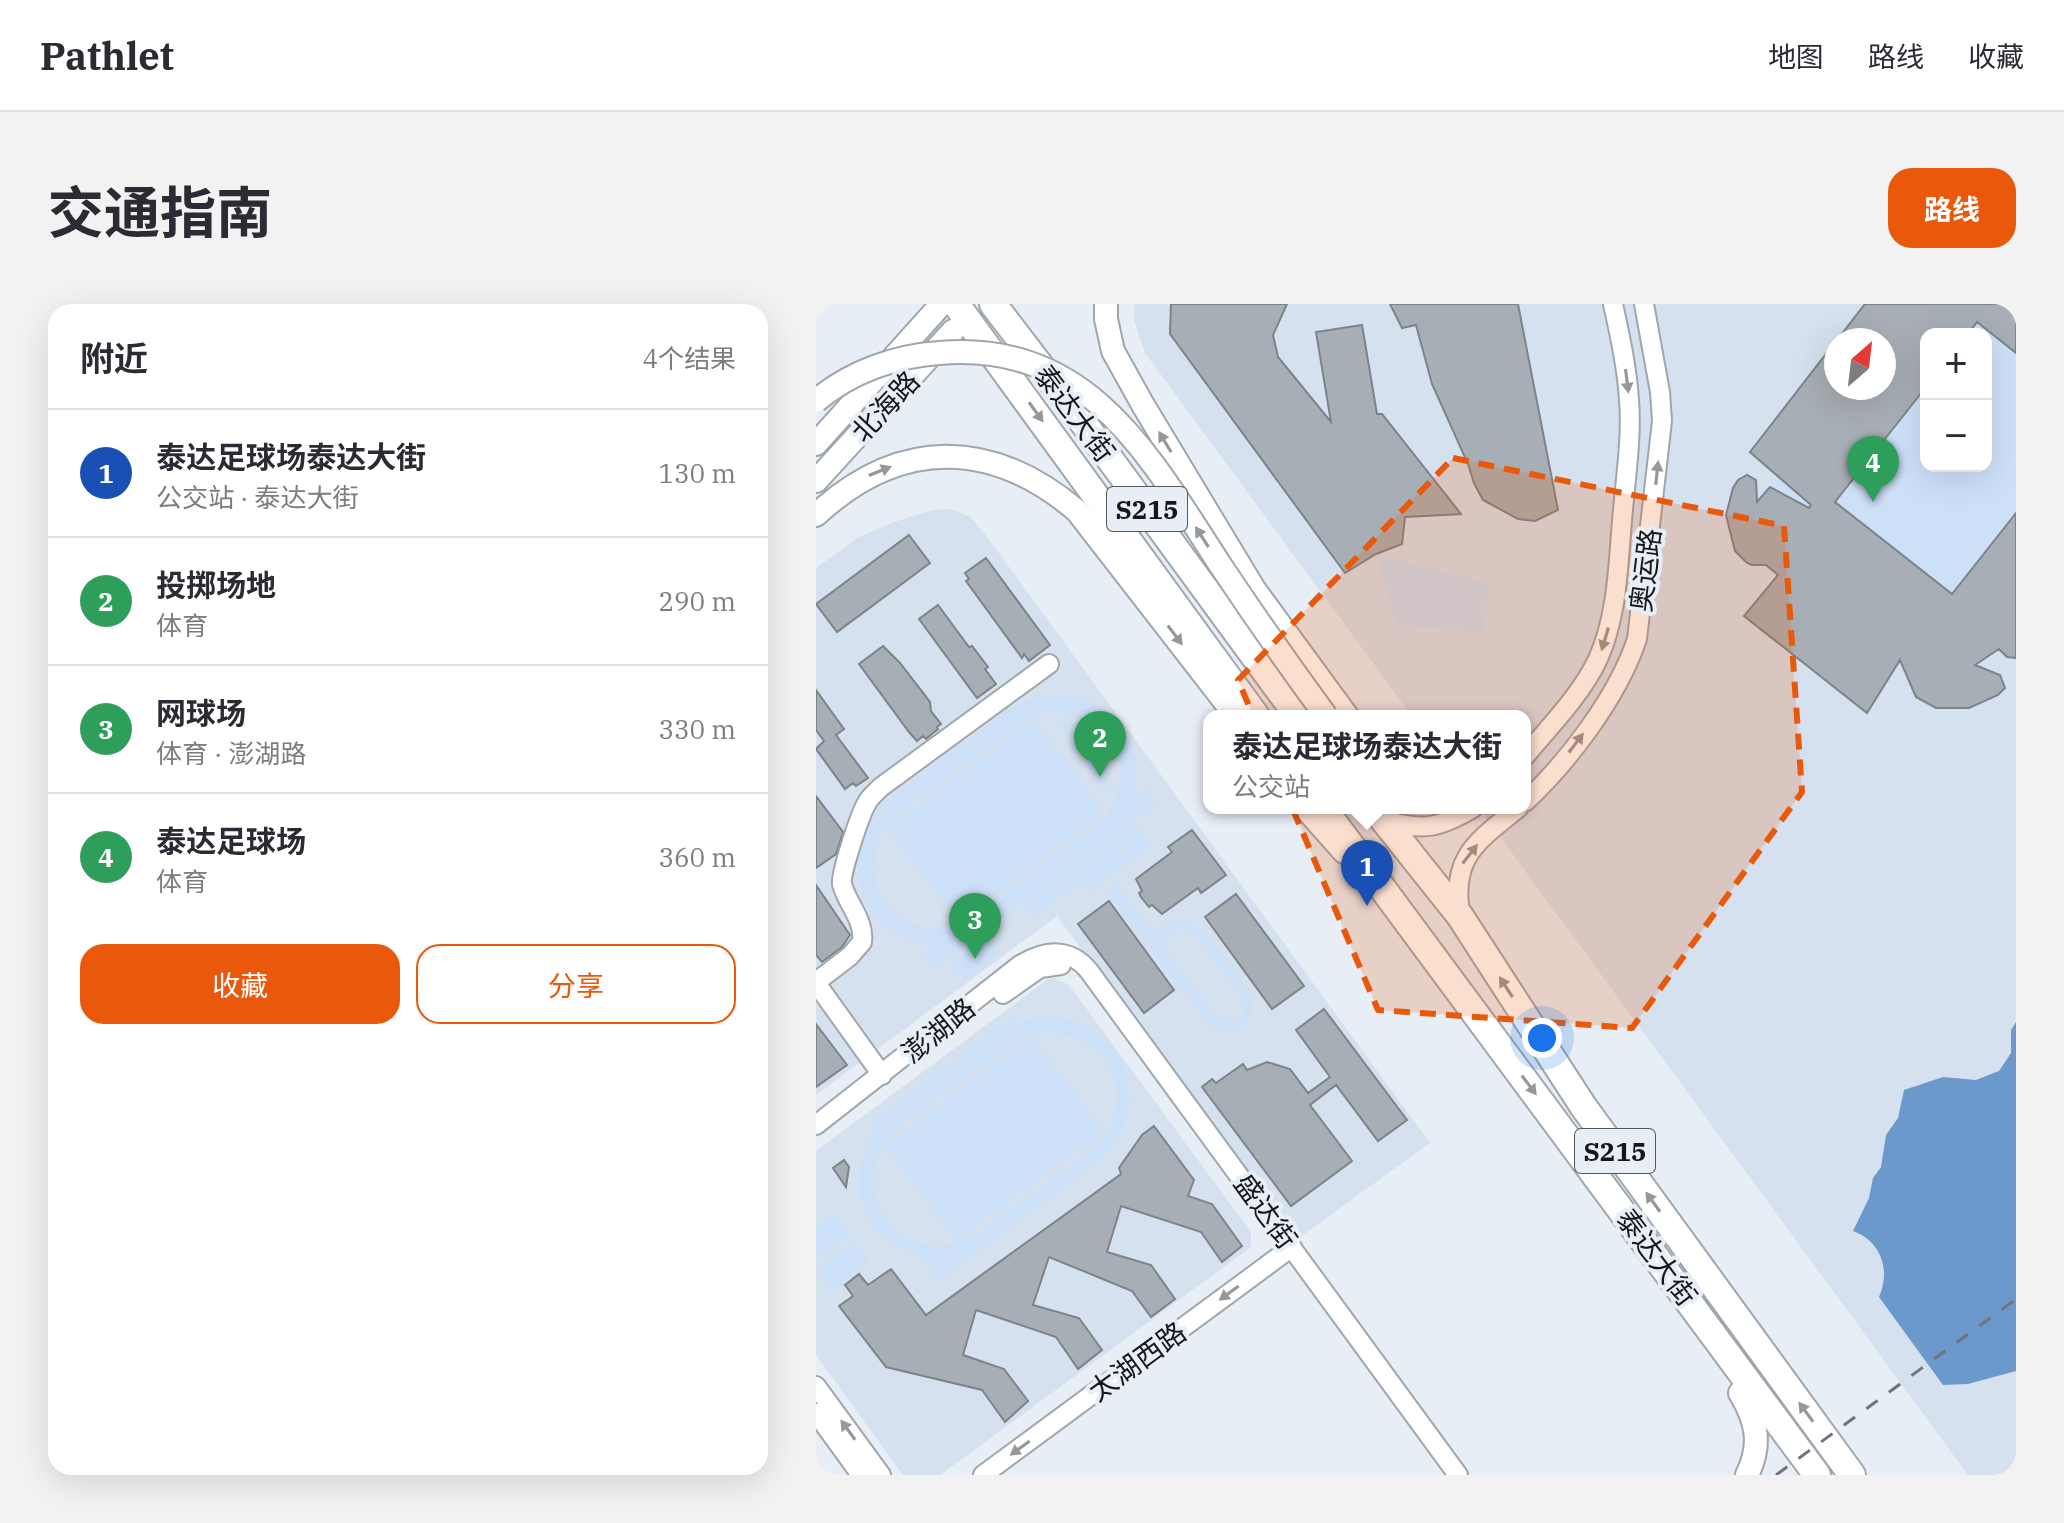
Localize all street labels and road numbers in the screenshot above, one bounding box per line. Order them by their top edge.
street label: 泰达大街 [1027,357,1123,469]
street label: 北海路 [843,363,927,449]
road number: S215 [1107,487,1187,531]
street label: 奥运路 [1622,526,1668,614]
street label: 澎湖路 [894,989,982,1071]
road number: S215 [1575,1129,1655,1173]
street label: 盛达街 [1226,1166,1306,1256]
street label: 泰达大街 [1609,1201,1705,1313]
street label: 太湖西路 [1081,1313,1193,1409]

